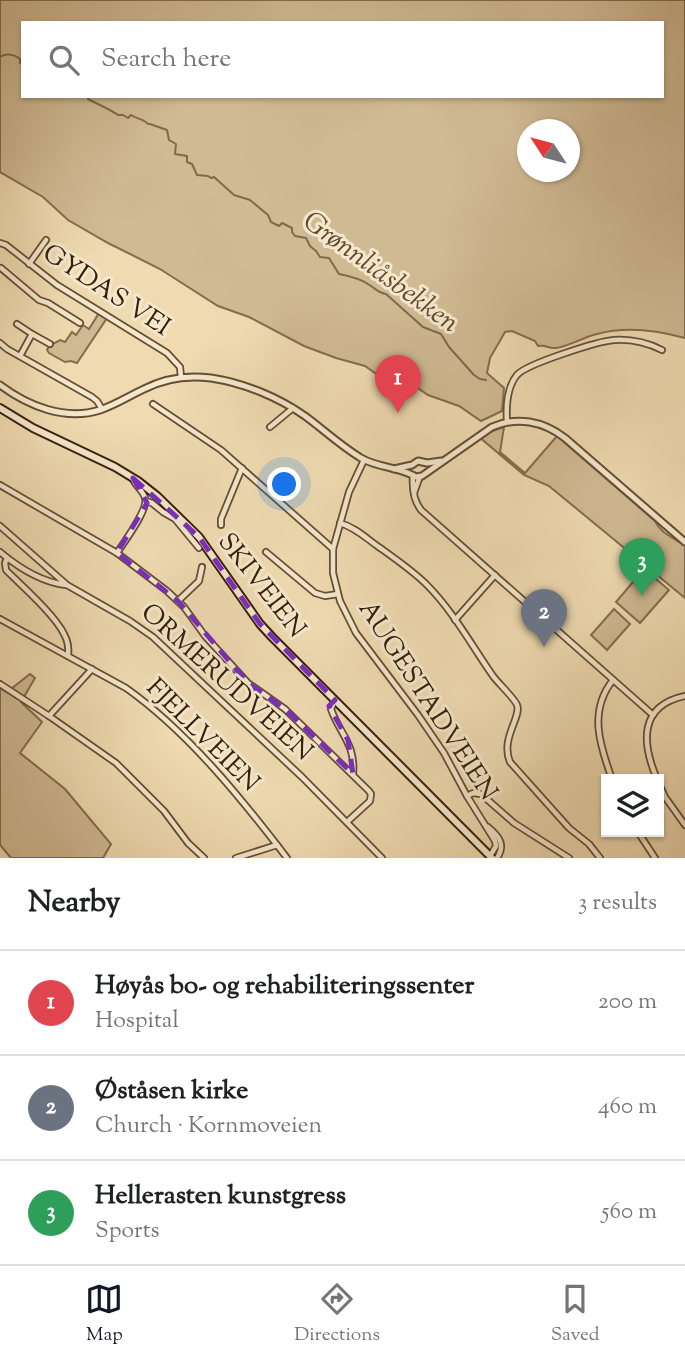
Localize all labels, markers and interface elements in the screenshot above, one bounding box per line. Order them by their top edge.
search box [21,21,664,98]
icon: search [45,41,83,79]
text: Search here [101,41,231,78]
north arrow [517,119,580,182]
water label: Grønnliåsbekken [294,203,467,344]
street label: GYDAS VEI [35,236,178,347]
pin: 1 [375,355,421,413]
your location [267,467,301,501]
street label: SKIVEIEN [208,526,314,646]
pin: 3 [619,538,665,596]
pin: 2 [521,589,567,647]
street label: AUGESTADVEIEN [348,594,506,808]
street label: ORMERUDVEIEN [132,596,320,770]
street label: FJELLVEIEN [137,671,267,801]
map controls [601,774,664,837]
button: layers [601,774,664,837]
text: Nearby [28,882,120,925]
text: 3 results [578,887,657,920]
text: Høyås bo- og rehabiliteringssenter [95,968,474,1005]
text: 1 [47,986,55,1019]
text: 200 m [598,986,657,1019]
text: Hospital [95,1005,179,1038]
text: Øståsen kirke [95,1073,248,1110]
text: 2 [46,1091,56,1124]
text: 460 m [598,1091,657,1124]
text: Church · Kornmoveien [95,1110,322,1143]
text: Hellerasten kunstgress [95,1178,346,1215]
text: 3 [46,1196,56,1229]
text: 560 m [602,1196,657,1229]
text: Sports [95,1215,160,1248]
tab: Map [85,1280,123,1349]
tab: Directions [294,1280,380,1349]
tab: Saved [551,1280,600,1349]

